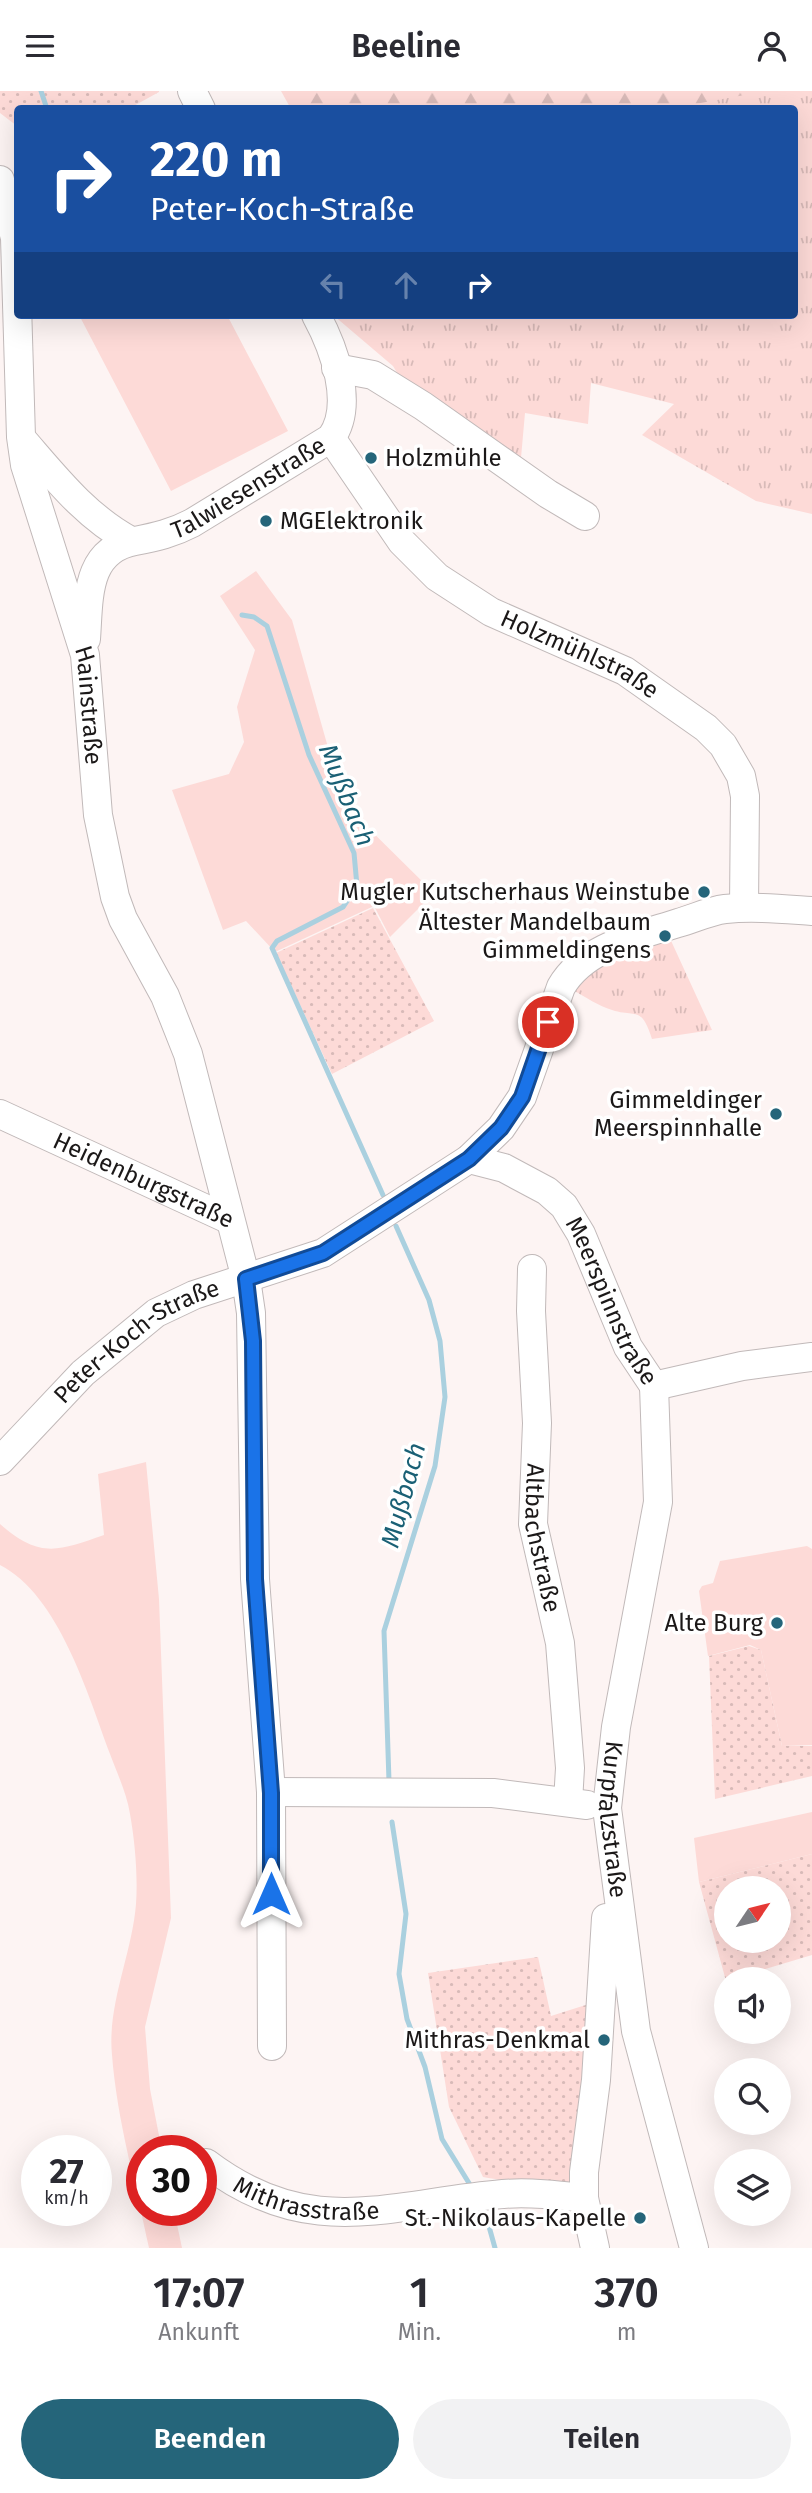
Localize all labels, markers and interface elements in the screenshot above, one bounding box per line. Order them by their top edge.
icon: menu [21,27,59,65]
text: Beeline [351,27,461,65]
icon: person [753,27,791,65]
text: 220 m [150,130,282,189]
icon: right [35,133,126,224]
text: Peter-Koch-Straße [150,190,415,228]
icon: left [314,266,352,304]
icon: ahead [387,266,425,304]
icon: right [460,266,498,304]
street label: Talwiesenstraße [167,431,331,545]
place label: Holzmühle [385,444,502,472]
marker: Holzmühle [363,450,379,466]
place label: MGElektronik [280,507,424,535]
marker: MGElektronik [258,513,274,529]
street label: Holzmühlstraße [496,604,664,704]
street label: Hainstraße [69,642,108,766]
water label: Mußbach [312,740,381,851]
place label: Mugler Kutscherhaus Weinstube [340,878,690,906]
marker: Mugler Kutscherhaus Weinstube [696,884,712,900]
place label: Ältester Mandelbaum Gimmeldingens [419,908,651,964]
marker: Ältester Mandelbaum Gimmeldingens [657,928,673,944]
pin [518,992,578,1052]
icon: arrive [529,1003,567,1041]
place label: Gimmeldinger Meerspinnhalle [594,1086,763,1142]
marker: Gimmeldinger Meerspinnhalle [768,1106,784,1122]
street label: Heidenburgstraße [49,1126,238,1234]
street label: Meerspinnstraße [560,1212,663,1390]
street label: Peter-Koch-Straße [48,1274,223,1409]
water label: Mußbach [375,1439,432,1551]
street label: Altbachstraße [518,1463,567,1615]
place label: Alte Burg [665,1609,764,1637]
marker: Alte Burg [769,1615,785,1631]
street label: Kurpfalzstraße [593,1739,633,1900]
position arrow [234,1857,308,1931]
north arrow [714,1876,791,1953]
map controls [714,1876,791,2226]
button: sound [714,1967,791,2044]
place label: Mithras-Denkmal [405,2026,590,2054]
marker: Mithras-Denkmal [596,2032,612,2048]
button: search [714,2058,791,2135]
speed limit sign: 30 [126,2135,217,2226]
button: layers [714,2149,791,2226]
text: 27 [49,2150,84,2192]
street label: Mithrasstraße [229,2171,380,2226]
text: km/h [44,2187,89,2209]
place label: St.-Nikolaus-Kapelle [405,2204,626,2232]
marker: St.-Nikolaus-Kapelle [632,2210,648,2226]
text: 17:07 [153,2268,245,2318]
text: 1 [410,2268,429,2318]
text: 370 [594,2268,659,2318]
text: Ankunft [158,2318,239,2346]
text: Min. [398,2318,441,2346]
text: m [617,2318,636,2346]
button: Beenden [21,2399,399,2479]
button: Teilen [413,2399,791,2479]

